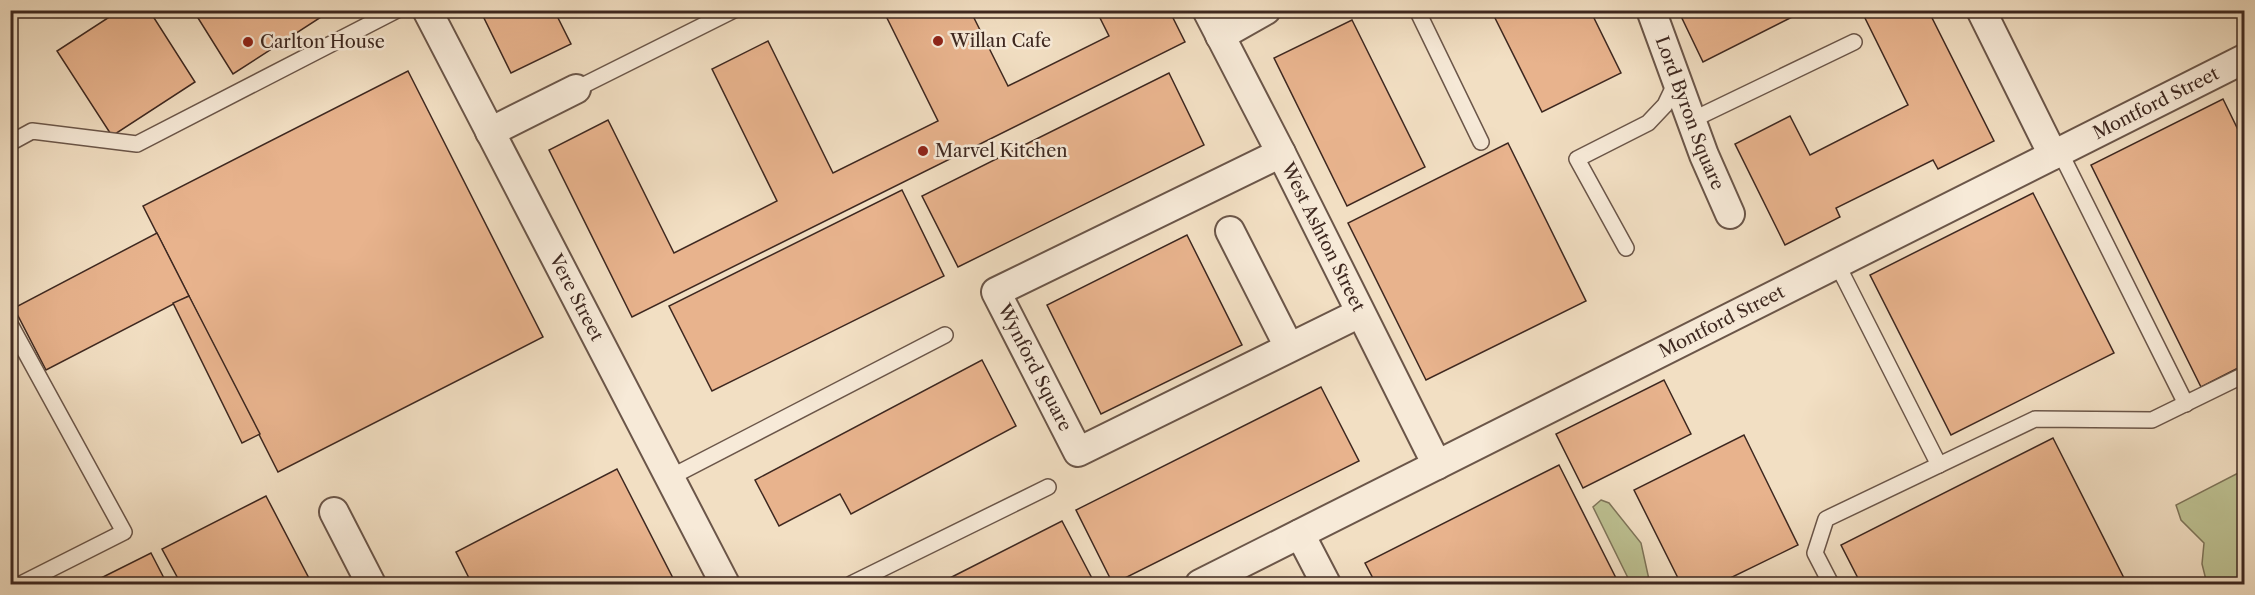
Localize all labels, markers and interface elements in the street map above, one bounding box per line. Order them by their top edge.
place label: Willan Cafe [949,30,1051,52]
place label: Carlton House [260,31,385,53]
street label: Lord Byron Square [1651,33,1729,193]
marker: Willan Cafe [931,34,945,48]
marker: Carlton House [241,35,255,49]
street label: Montford Street [2089,62,2223,144]
place label: Marvel Kitchen [935,140,1068,162]
marker: Marvel Kitchen [916,144,930,158]
street label: West Ashton Street [1276,158,1370,316]
street label: Vere Street [544,250,608,345]
street label: Montford Street [1655,281,1789,362]
street label: Wynford Square [993,299,1076,435]

